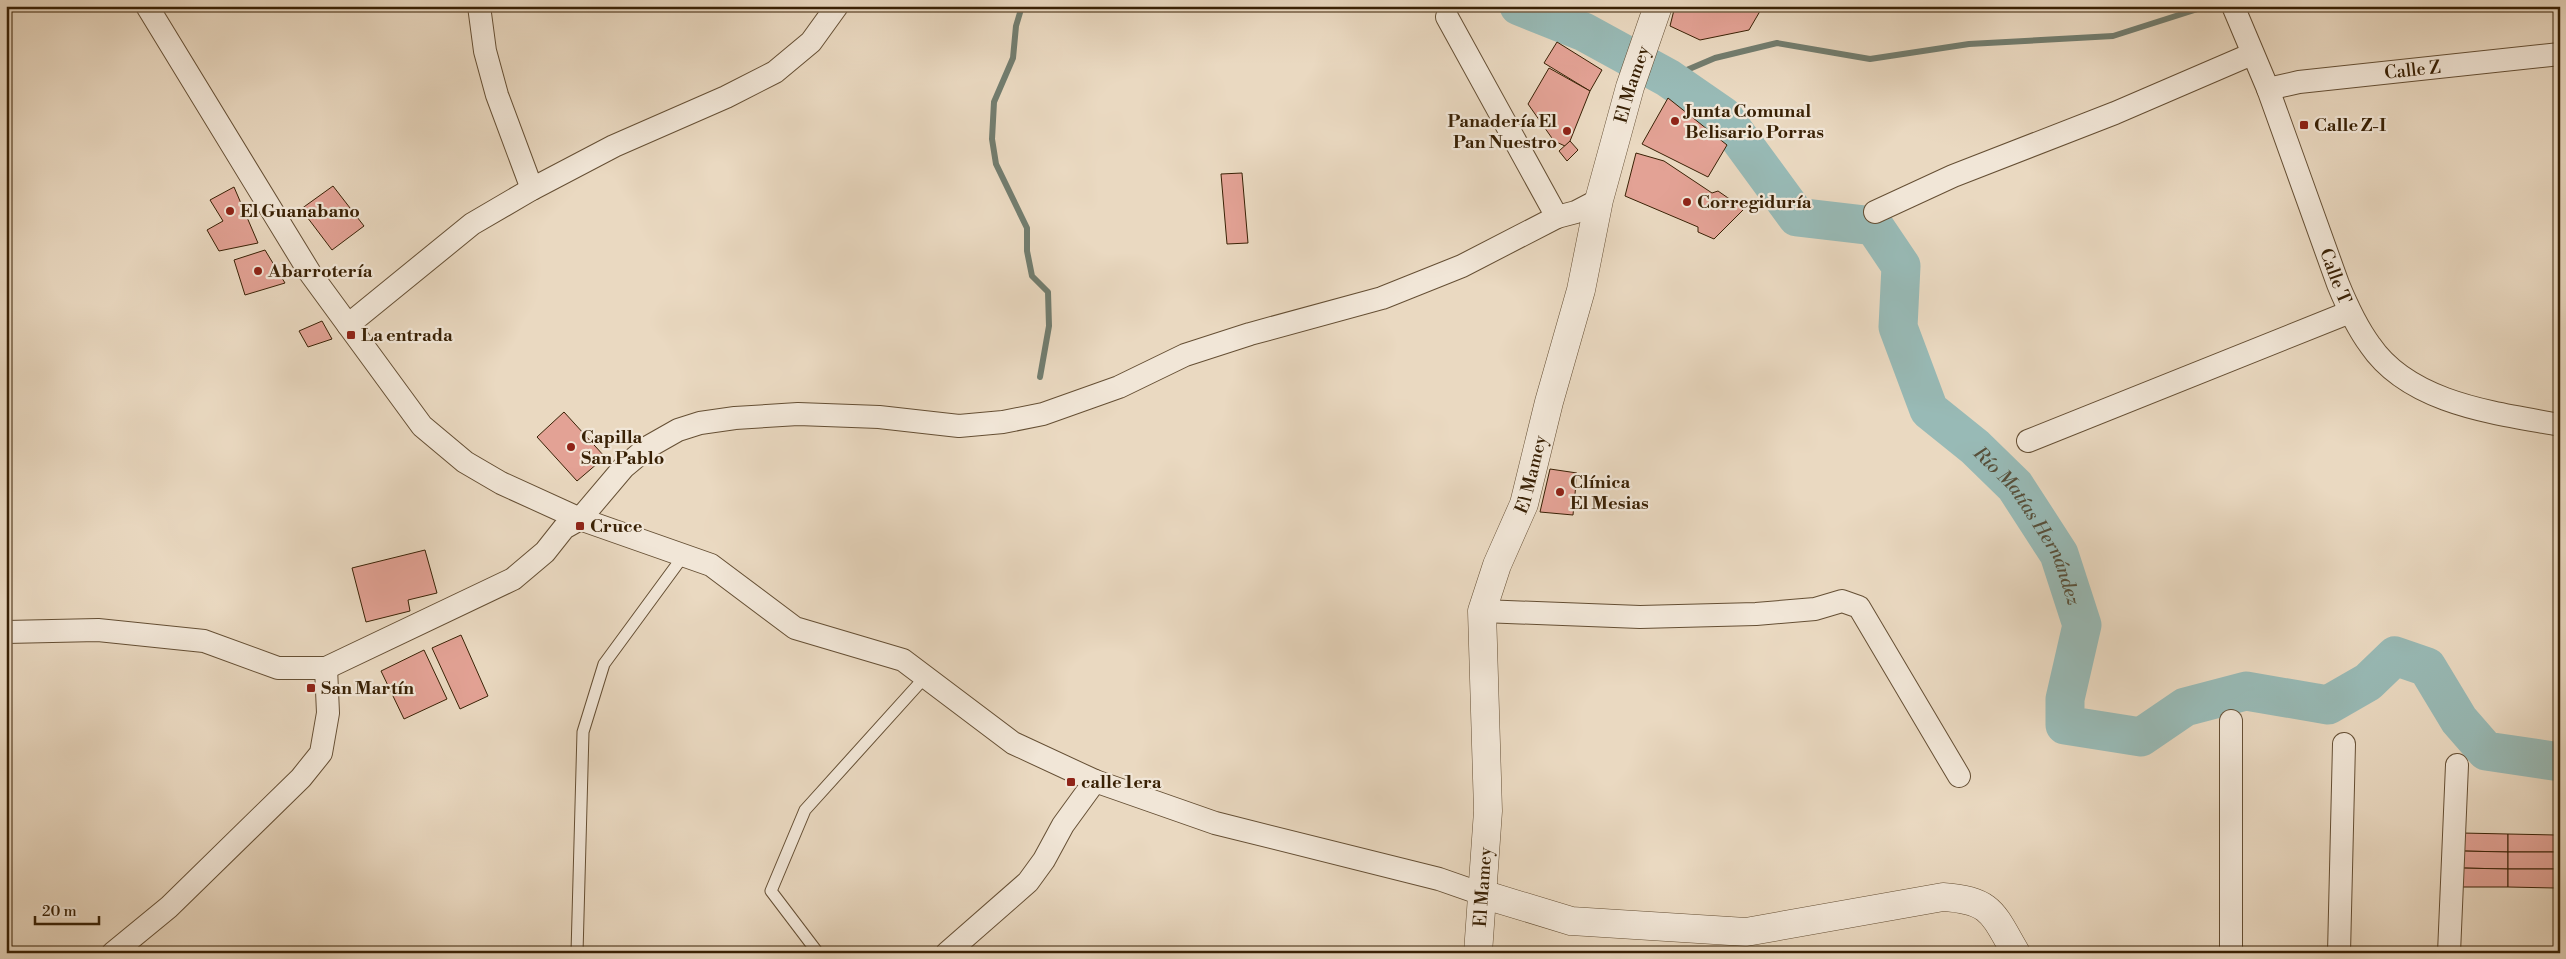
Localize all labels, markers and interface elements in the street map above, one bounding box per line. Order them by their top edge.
street label: El Mamey [1610,42,1655,126]
street label: Calle Z [2383,56,2442,85]
place label: Junta Comunal Belisario Porras [1682,100,1824,144]
place label: Panadería El Pan Nuestro [1447,110,1557,154]
place label: Calle Z-I [2314,114,2386,137]
marker: Junta Comunal Belisario Porras [1669,115,1681,127]
marker: Calle Z-I [2298,119,2310,131]
marker: Panadería El Pan Nuestro [1561,125,1573,137]
place label: Corregiduría [1697,191,1812,214]
marker: Corregiduría [1681,196,1693,208]
place label: El Guanabano [240,200,360,223]
marker: El Guanabano [224,205,236,217]
street label: Calle T [2314,245,2356,308]
place label: Abarrotería [267,260,373,283]
marker: Abarrotería [252,265,264,277]
place label: La entrada [361,324,453,347]
marker: La entrada [345,329,357,341]
place label: Capilla San Pablo [581,426,664,470]
street label: El Mamey [1510,433,1553,518]
marker: Capilla San Pablo [565,441,577,453]
water label: Río Matías Hernández [1968,441,2086,609]
place label: Clínica El Mesias [1570,471,1649,515]
marker: Clínica El Mesias [1554,486,1566,498]
place label: Cruce [590,515,643,538]
marker: Cruce [574,520,586,532]
place label: San Martín [321,677,414,700]
marker: San Martín [305,682,317,694]
place label: calle 1era [1081,771,1162,794]
marker: calle 1era [1065,776,1077,788]
street label: El Mamey [1469,846,1497,928]
scale bar [35,894,99,926]
text: 20 m [42,902,77,921]

